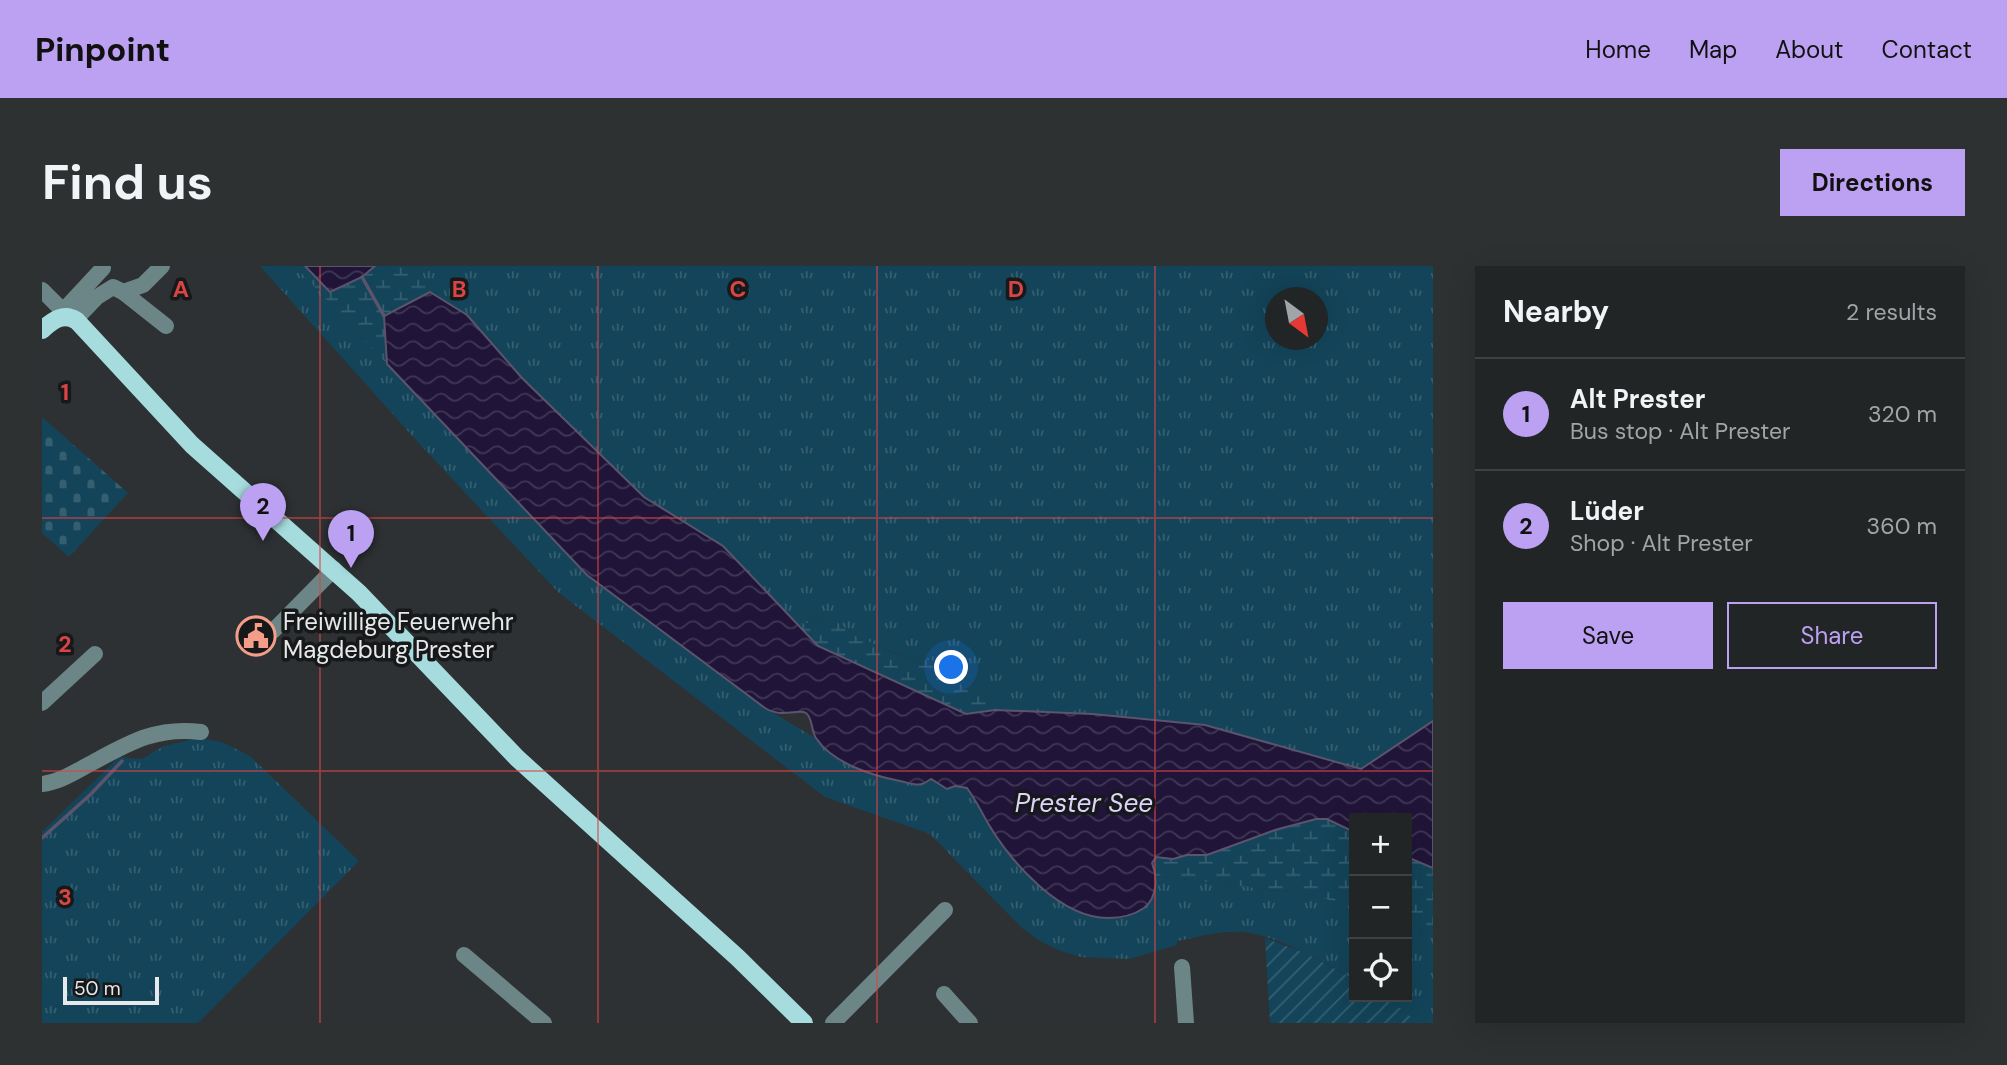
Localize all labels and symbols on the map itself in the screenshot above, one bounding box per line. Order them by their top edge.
text: A [173,274,189,304]
text: B [452,274,466,304]
text: C [730,274,746,304]
text: D [1008,274,1024,304]
north arrow [1265,287,1328,350]
text: 1 [61,377,69,407]
pin: 2 [240,483,286,541]
pin: 1 [328,510,374,568]
place label: Freiwillige Feuerwehr Magdeburg Prester [283,606,514,665]
public building icon: Freiwillige Feuerwehr Magdeburg Prester [235,615,277,657]
text: 2 [58,629,72,659]
your location [934,650,968,684]
water label: Prester See [1015,786,1153,820]
text: 3 [58,882,72,912]
scale bar [63,974,159,1006]

